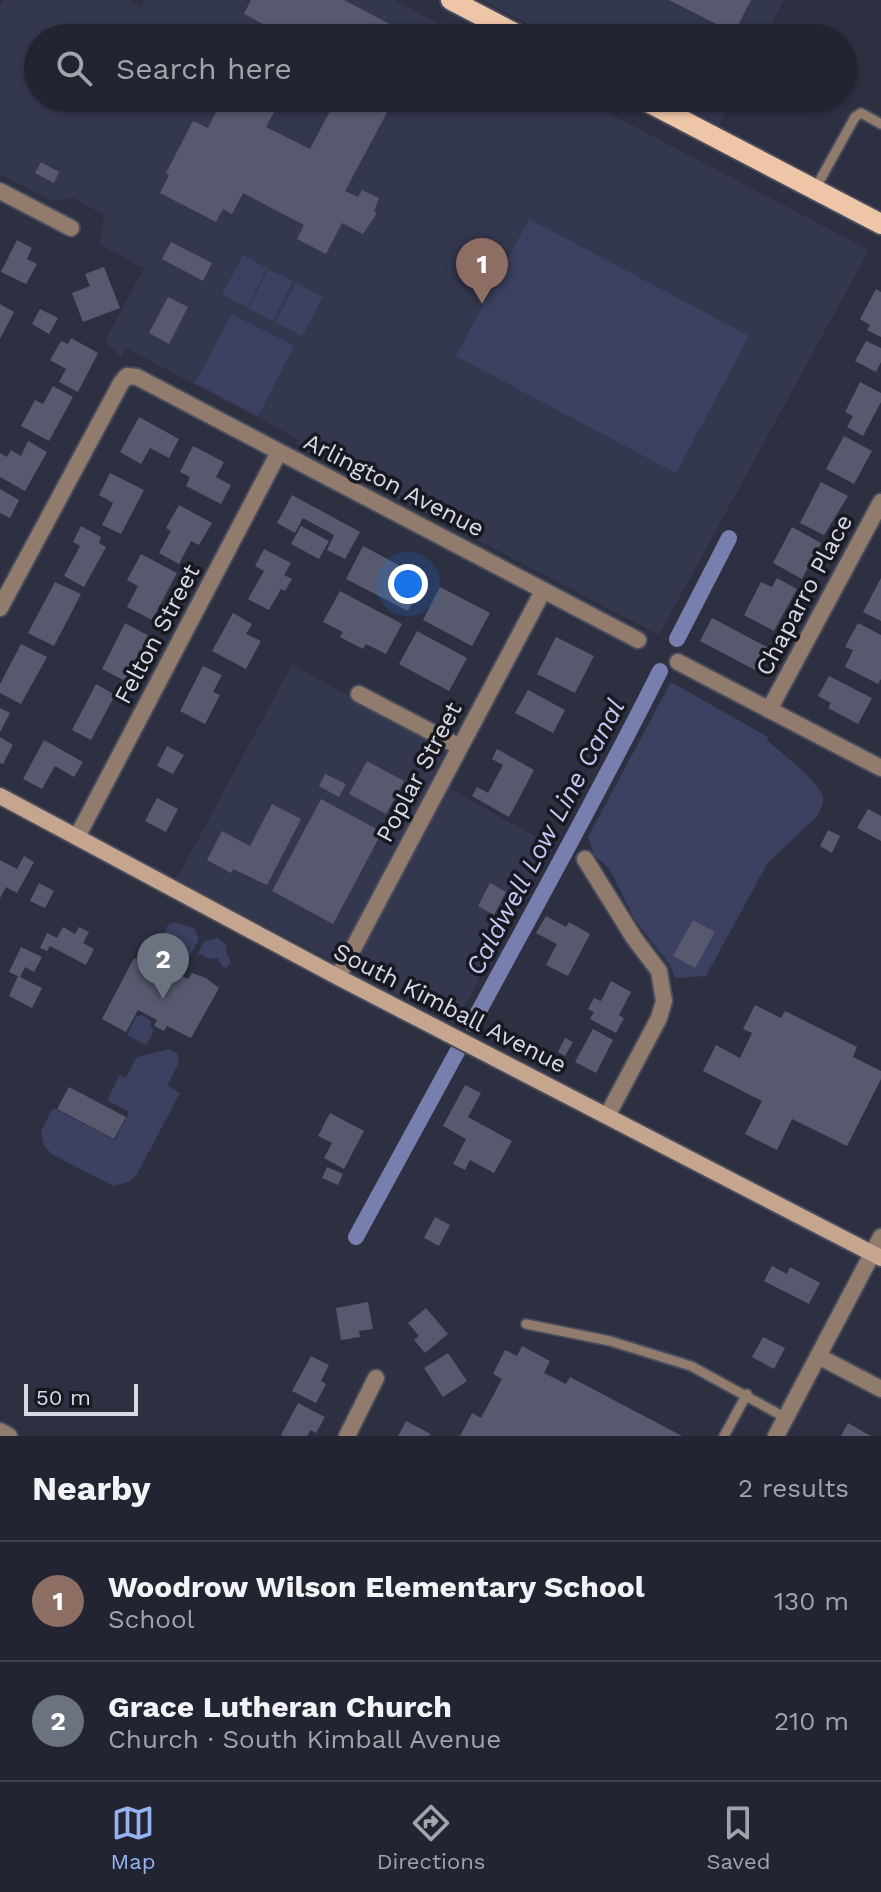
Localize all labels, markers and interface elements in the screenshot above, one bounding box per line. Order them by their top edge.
search box [24,24,857,112]
icon: search [52,46,96,90]
text: Search here [116,51,292,86]
pin: 1 [456,238,508,304]
street label: Arlington Avenue [299,427,489,543]
street label: Chaparro Place [750,510,858,680]
street label: Felton Street [109,560,205,708]
your location [388,564,428,604]
water label: Caldwell Low Line Canal [459,694,631,980]
street label: Poplar Street [370,697,468,847]
pin: 2 [137,933,189,999]
street label: South Kimball Avenue [329,937,571,1079]
scale bar [24,1380,138,1416]
text: 50 m [36,1385,91,1410]
text: Nearby [32,1468,151,1508]
text: 2 results [738,1473,849,1503]
text: Woodrow Wilson Elementary School [108,1569,645,1604]
text: 1 [52,1586,64,1616]
text: 130 m [774,1586,849,1616]
text: School [108,1604,194,1634]
text: Grace Lutheran Church [108,1689,452,1724]
text: 2 [50,1706,66,1736]
text: 210 m [774,1706,849,1736]
text: Church · South Kimball Avenue [108,1724,501,1754]
tab: Map [111,1801,155,1874]
tab: Directions [377,1801,485,1874]
tab: Saved [707,1801,770,1874]

